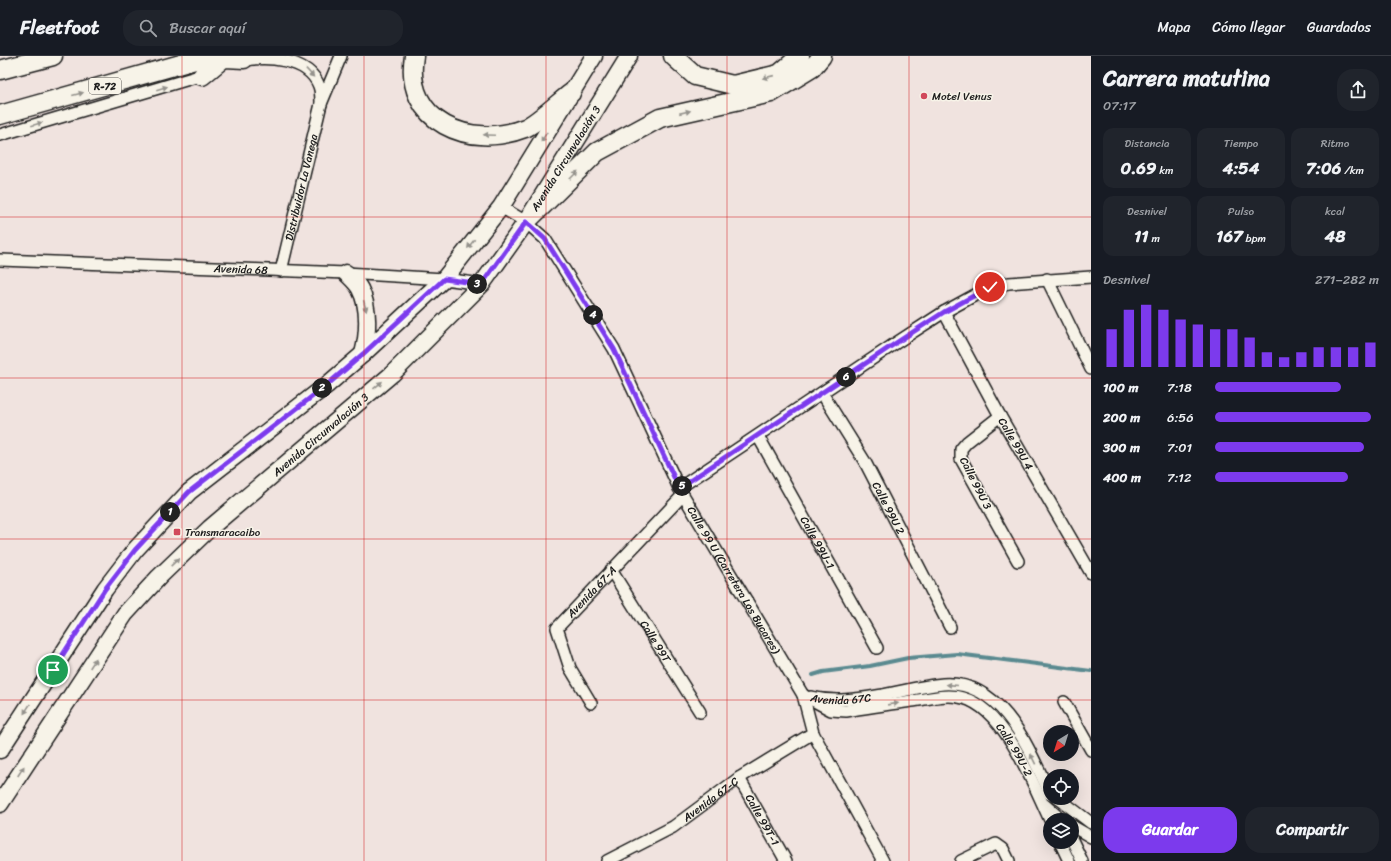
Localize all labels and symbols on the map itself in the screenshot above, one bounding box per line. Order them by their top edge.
one-way arrow [305,68,315,78]
one-way arrow [762,74,774,80]
road number: R-72 [89,78,121,94]
one-way arrow [157,85,169,91]
place label: Motel Venus [932,87,993,106]
one-way arrow [72,90,84,96]
marker: Motel Venus [919,91,929,101]
street label: Avenida Circunvalación 3 [525,102,606,216]
one-way arrow [679,109,692,115]
one-way arrow [32,121,44,127]
street label: Distribuidor La Vanega [280,132,324,243]
one-way arrow [483,132,495,139]
one-way arrow [540,132,548,142]
one-way arrow [569,170,579,180]
one-way arrow [467,239,476,250]
street label: Avenida 68 [212,259,269,280]
pin [973,270,1007,304]
pin: 3 [467,274,487,294]
one-way arrow [362,300,368,312]
pin: 4 [583,305,603,325]
pin: 6 [836,367,856,387]
pin: 2 [312,378,332,398]
one-way arrow [373,381,384,390]
street label: Avenida Circunvalación 3 [267,389,373,482]
street label: Calle 99U 4 [993,414,1038,474]
street label: Calle 99U 3 [954,454,997,513]
pin: 5 [672,476,692,496]
street label: Calle 99U 2 [867,478,910,539]
pin: 1 [160,502,180,522]
street label: Calle 99 U (Carretera Los Bucares) [682,503,786,659]
street label: Calle 99U-1 [795,513,840,573]
place label: Transmaracaibo [185,523,261,542]
marker: Transmaracaibo [172,527,182,537]
one-way arrow [170,557,180,567]
street label: Avenida 67-A [562,561,621,623]
street label: Calle 99T [635,617,676,667]
pin [36,653,70,687]
one-way arrow [89,657,97,668]
one-way arrow [946,682,958,688]
street label: Avenida 67C [808,688,872,710]
one-way arrow [887,701,899,707]
one-way arrow [23,704,31,714]
street label: Calle 99U-2 [991,719,1038,780]
north arrow [1043,725,1079,761]
one-way arrow [1030,753,1036,764]
one-way arrow [18,765,25,777]
street label: Avenida 67-C [678,772,743,827]
street label: Calle 99T-1 [740,791,785,850]

